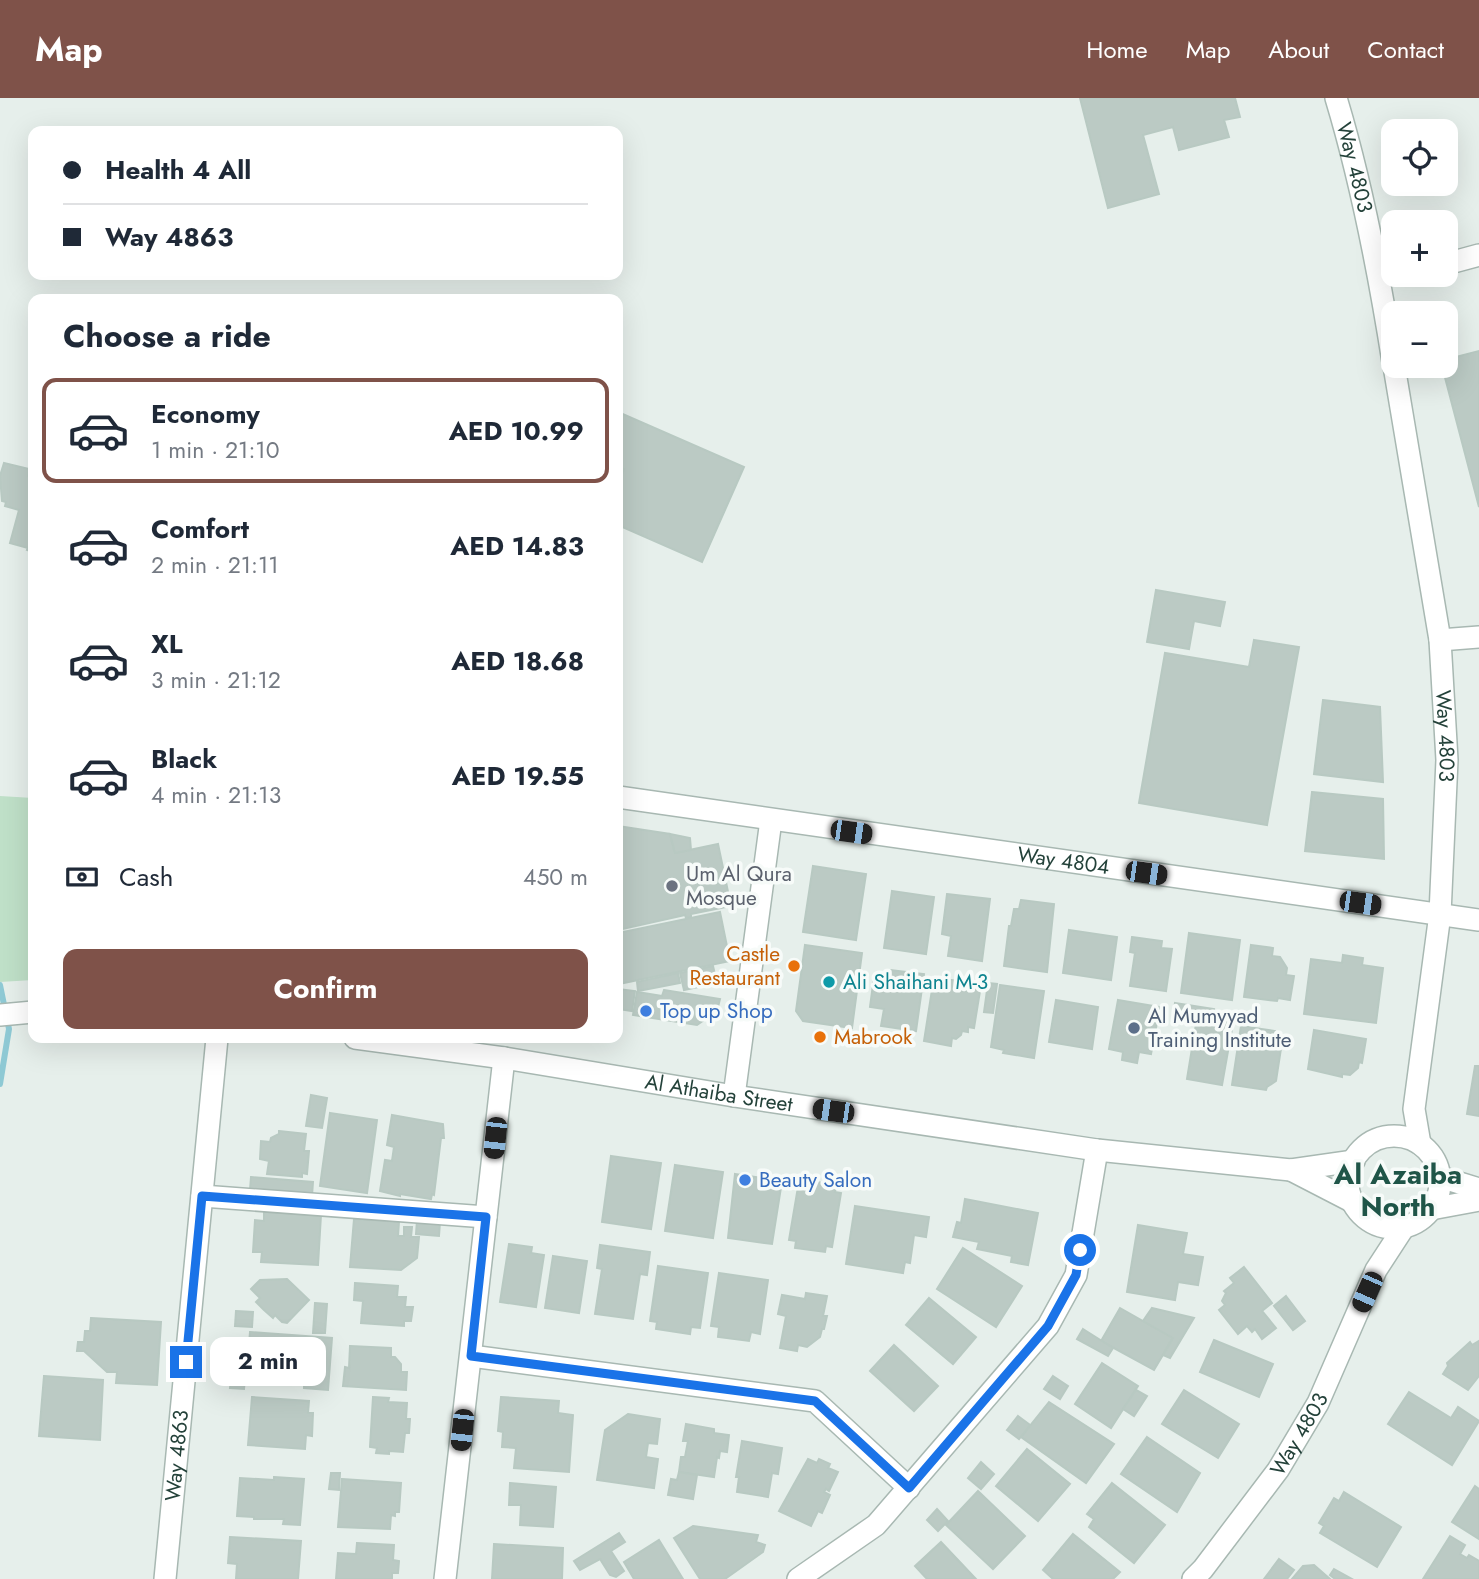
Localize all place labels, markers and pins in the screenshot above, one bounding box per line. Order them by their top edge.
place label: Um Al Qura Mosque [686,859,792,913]
marker: Um Al Qura Mosque [664,878,680,894]
place label: Castle Restaurant [689,939,780,993]
marker: Castle Restaurant [786,958,802,974]
place label: Ali Shaihani M-3 [843,967,988,997]
marker: Ali Shaihani M-3 [821,974,837,990]
place label: Top up Shop [660,996,773,1026]
place label: Al Mumyyad Training Institute [1148,1001,1292,1055]
marker: Top up Shop [638,1003,654,1019]
marker: Al Mumyyad Training Institute [1126,1020,1142,1036]
place label: Mabrook [834,1022,913,1052]
marker: Mabrook [812,1029,828,1045]
place label: Beauty Salon [759,1165,872,1195]
marker: Beauty Salon [737,1172,753,1188]

